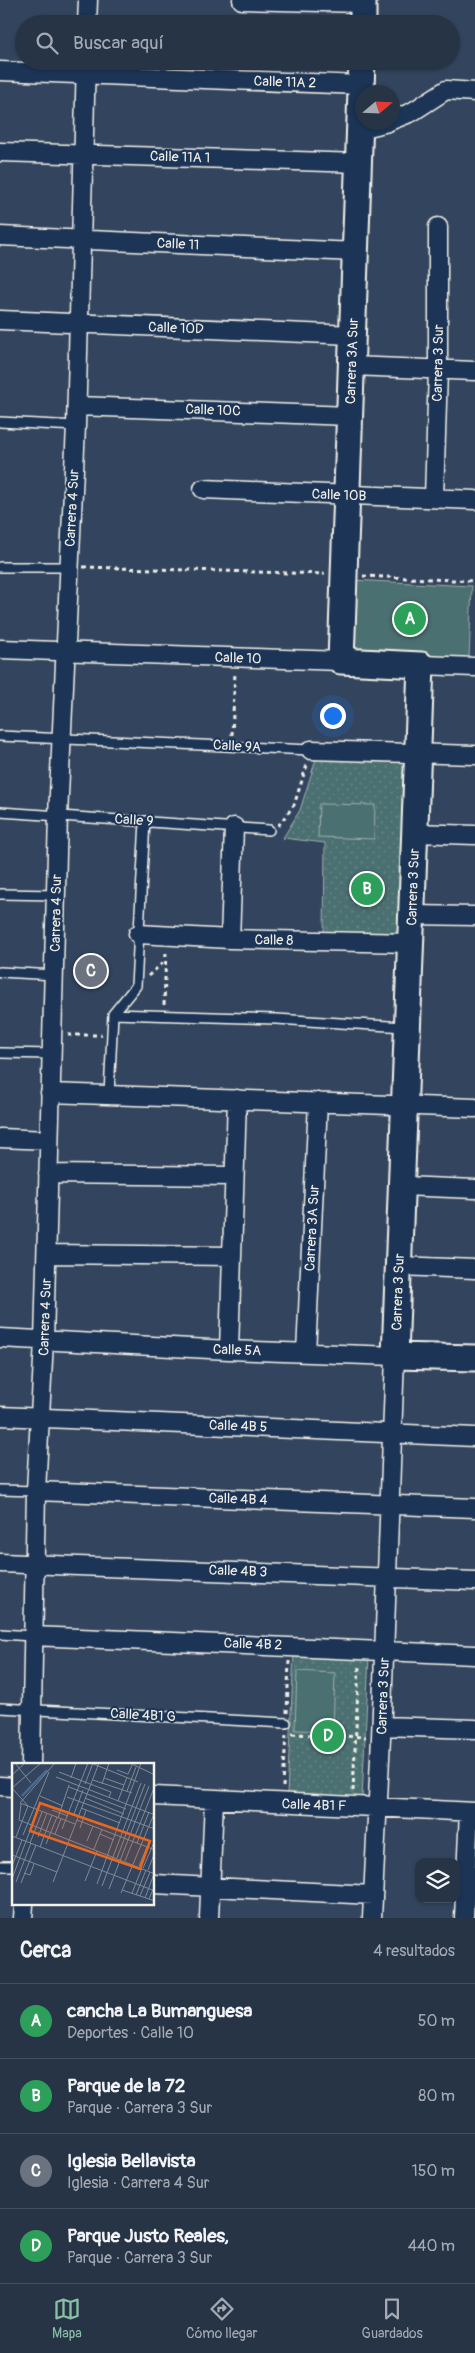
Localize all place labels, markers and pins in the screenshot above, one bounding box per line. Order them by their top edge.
pin: A [394,600,426,638]
pin: B [351,870,383,908]
pin: C [75,952,107,990]
pin: D [312,1717,344,1755]

